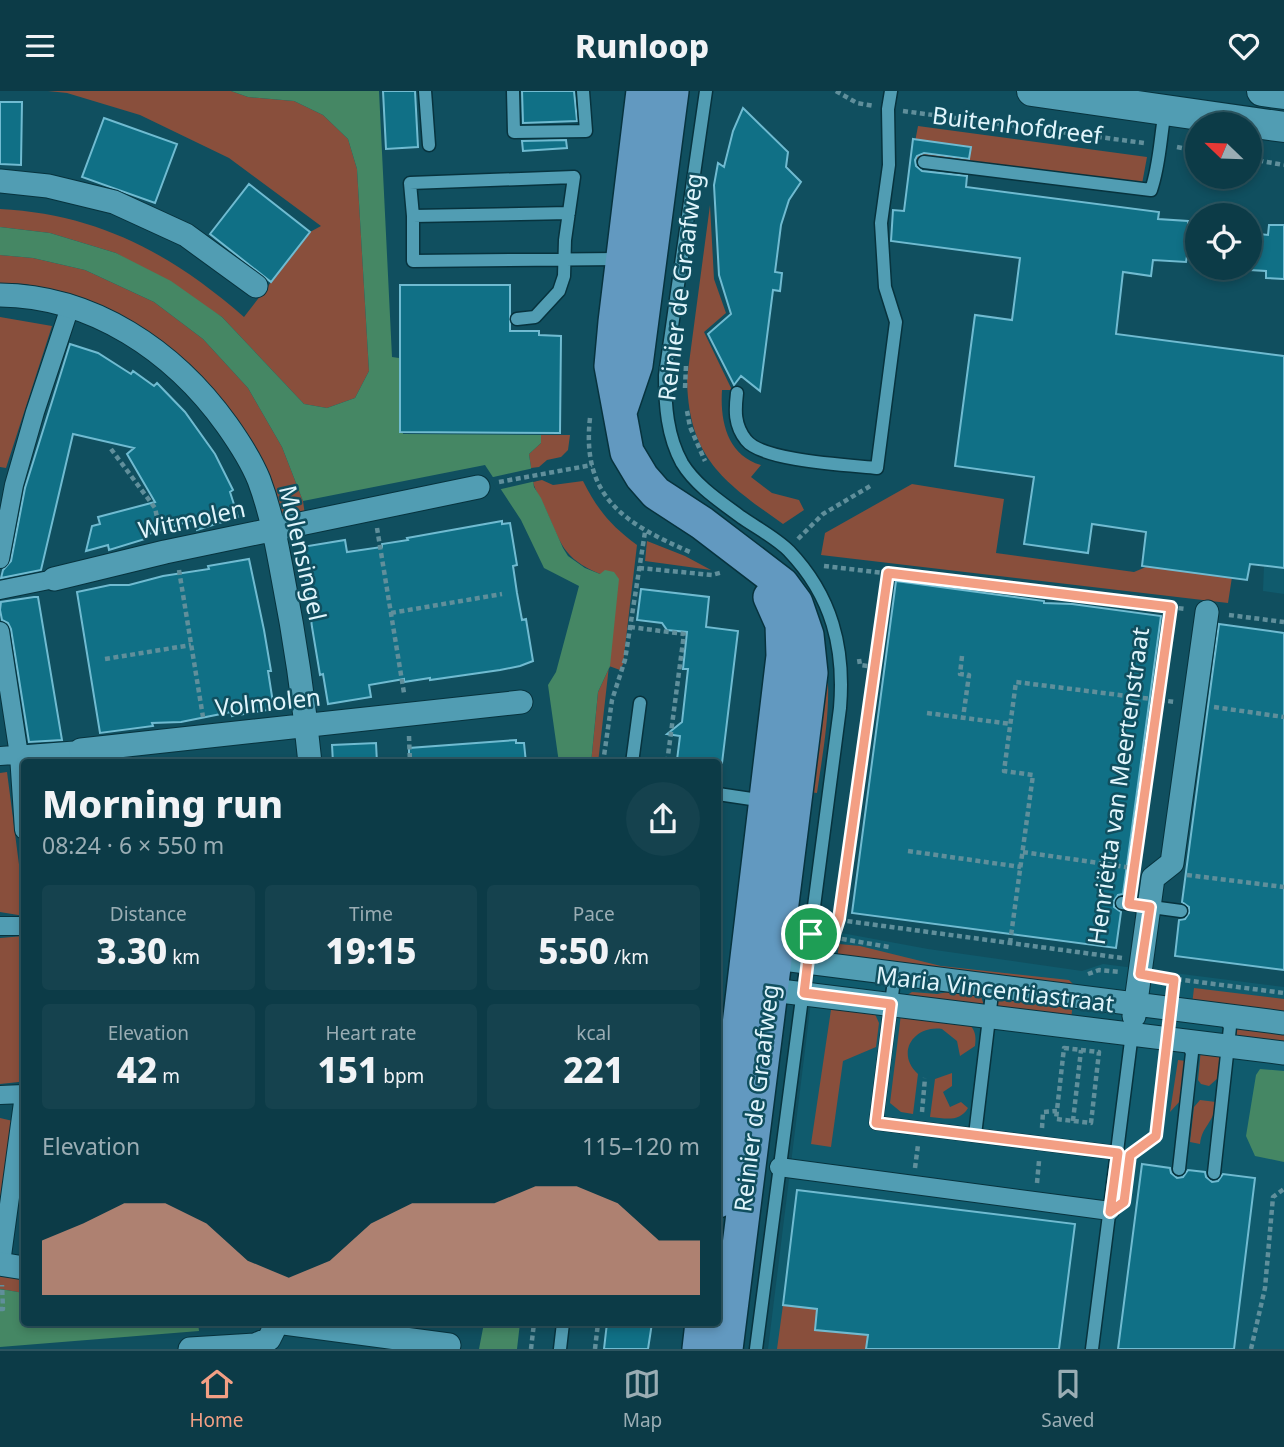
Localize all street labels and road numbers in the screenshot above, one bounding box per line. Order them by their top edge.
street label: Buitenhofdreef [930,98,1106,152]
street label: Reinier de Graafweg [649,171,710,403]
street label: Molensingel [272,482,335,624]
street label: Witmolen [135,491,248,546]
street label: Henriëtta van Meertenstraat [1079,624,1156,947]
street label: Volmolen [213,680,322,723]
street label: Maria Vincentiastraat [874,958,1117,1020]
street label: Reinier de Graafweg [725,982,786,1214]

